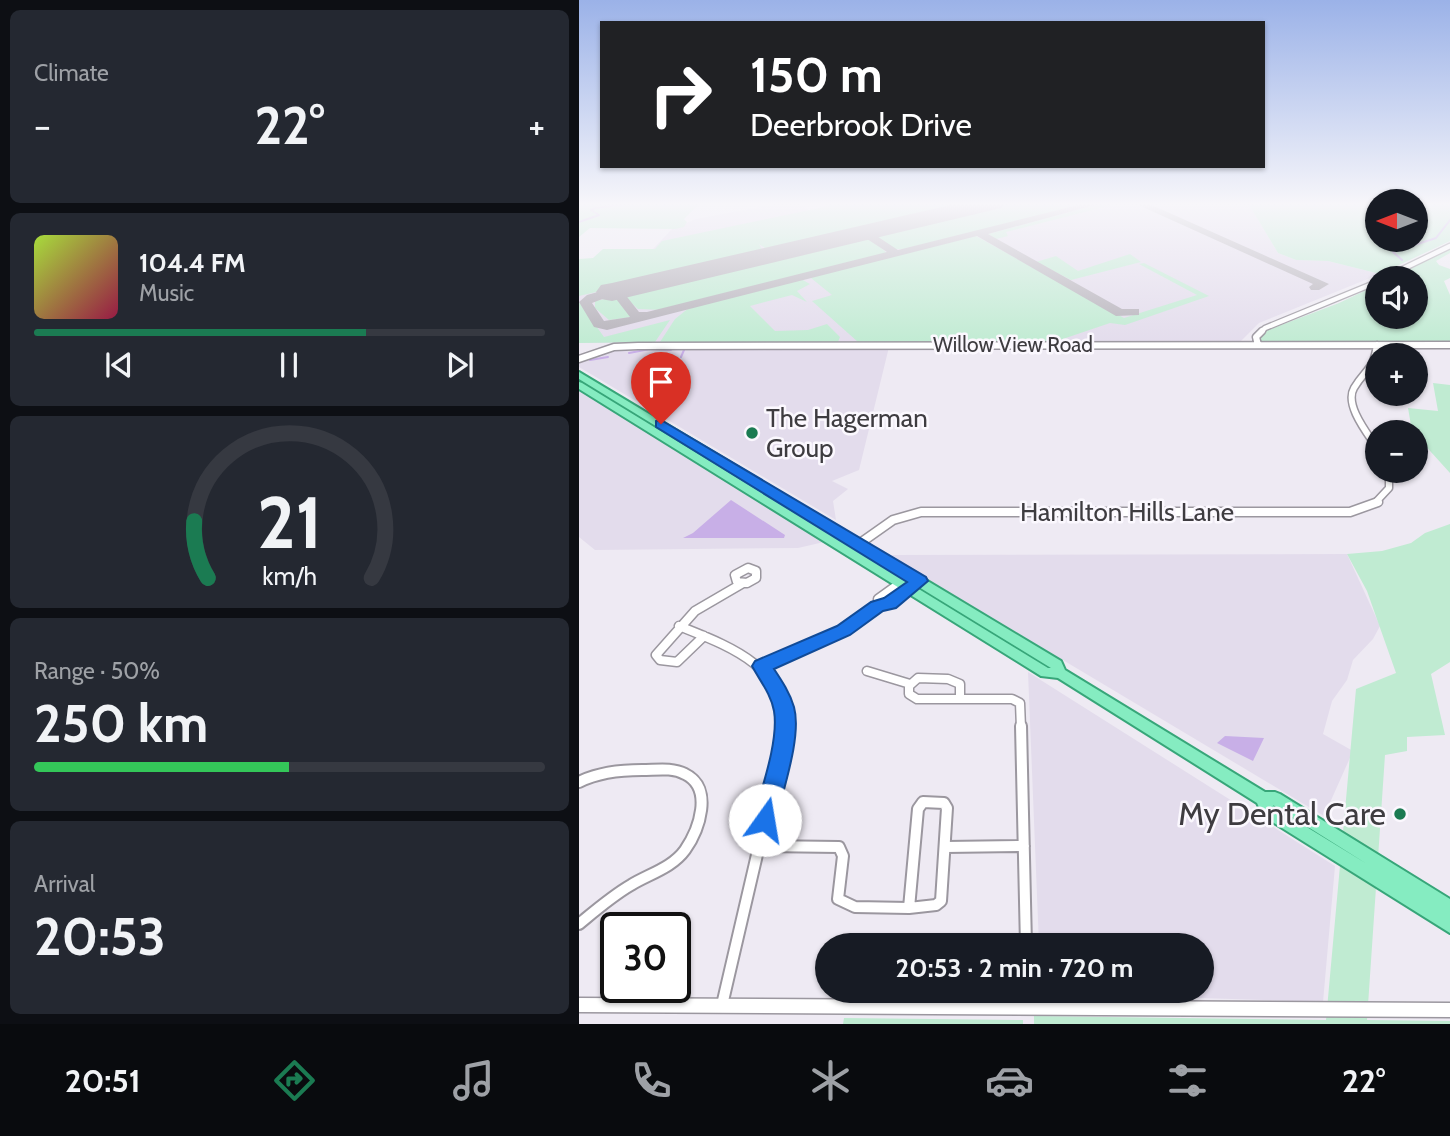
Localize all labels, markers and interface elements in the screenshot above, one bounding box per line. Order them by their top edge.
text: 150 m [750,45,883,104]
icon: right [635,49,726,140]
text: Climate [34,59,109,87]
text: 22° [254,94,325,157]
text: − [34,102,51,149]
text: + [528,102,545,149]
text: Deerbrook Drive [750,105,972,144]
north arrow [1365,189,1428,252]
map controls [1365,189,1428,483]
text: 104.4 FM [139,247,246,279]
button: sound [1365,266,1428,329]
text: Music [139,279,194,307]
street label: Willow View Road [933,332,1093,357]
button: + [1365,343,1428,406]
icon: previous [100,346,138,384]
icon: pause [270,346,308,384]
icon: next [441,346,479,384]
pin [631,352,691,424]
icon: arrive [642,363,680,401]
place label: The Hagerman Group [766,402,928,464]
button: − [1365,420,1428,483]
marker: The Hagerman Group [744,425,760,441]
text: 21 [257,478,322,566]
street label: Hamilton Hills Lane [1020,496,1234,528]
text: km/h [262,561,317,591]
text: Range · 50% [34,657,160,685]
text: 250 km [34,692,208,755]
position arrow [728,783,802,857]
place label: My Dental Care [1178,794,1386,833]
marker: My Dental Care [1392,806,1408,822]
text: Arrival [34,870,95,898]
text: 20:53 [34,905,166,968]
speed limit sign: 30 [600,912,691,1003]
text: 20:53 · 2 min · 720 m [896,952,1133,984]
icon: directions [270,1056,319,1105]
icon: music [449,1056,498,1105]
icon: phone [627,1056,676,1105]
icon: climate [806,1056,855,1105]
icon: car [985,1056,1034,1105]
icon: filters [1163,1056,1212,1105]
text: 20:51 [65,1061,140,1100]
text: 22° [1342,1061,1385,1100]

